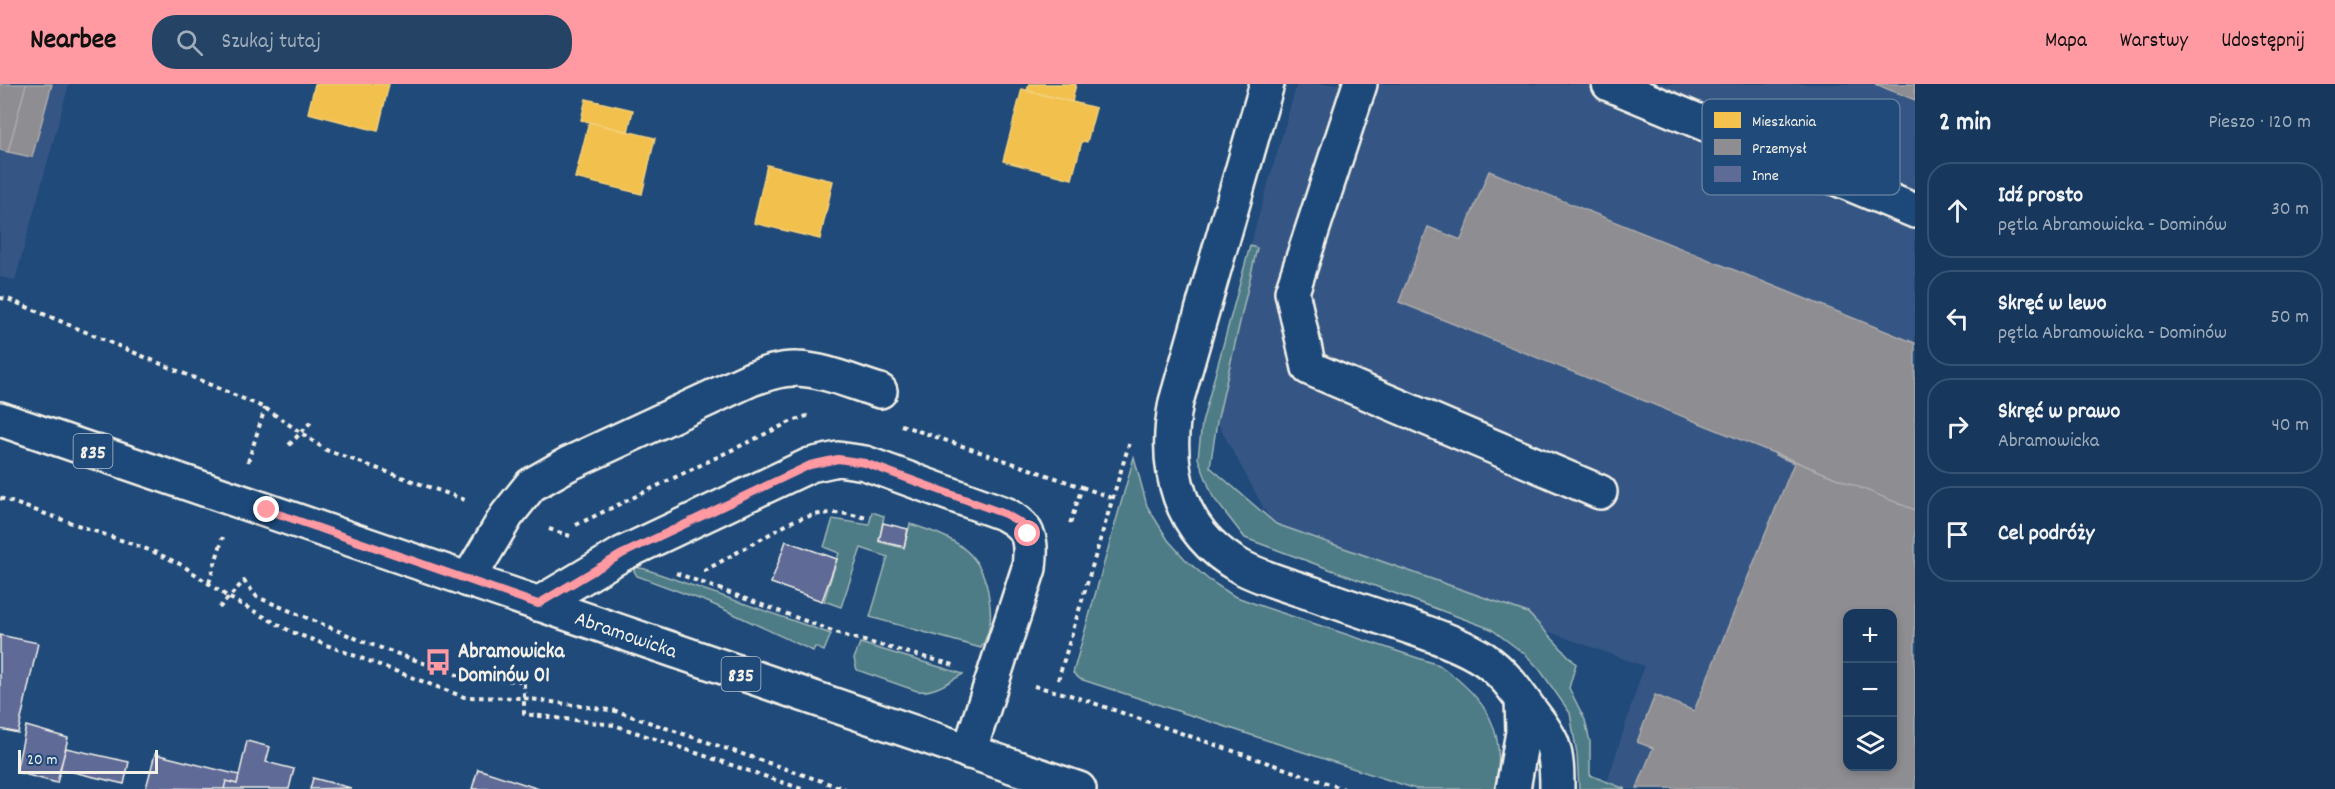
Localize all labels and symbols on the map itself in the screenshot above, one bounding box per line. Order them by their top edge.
legend [1702,99,1900,195]
text: Mieszkania [1752,111,1817,134]
text: Przemysł [1752,138,1807,161]
text: Inne [1752,165,1779,188]
road number: 835 [74,434,112,468]
route end [253,496,279,522]
route start [1014,520,1040,546]
street label: Abramowicka [570,605,681,668]
place label: Abramowicka Dominów 01 [458,638,565,692]
bus stop icon: Abramowicka Dominów 01 [423,647,453,677]
road number: 835 [722,657,760,691]
scale bar [18,747,158,774]

